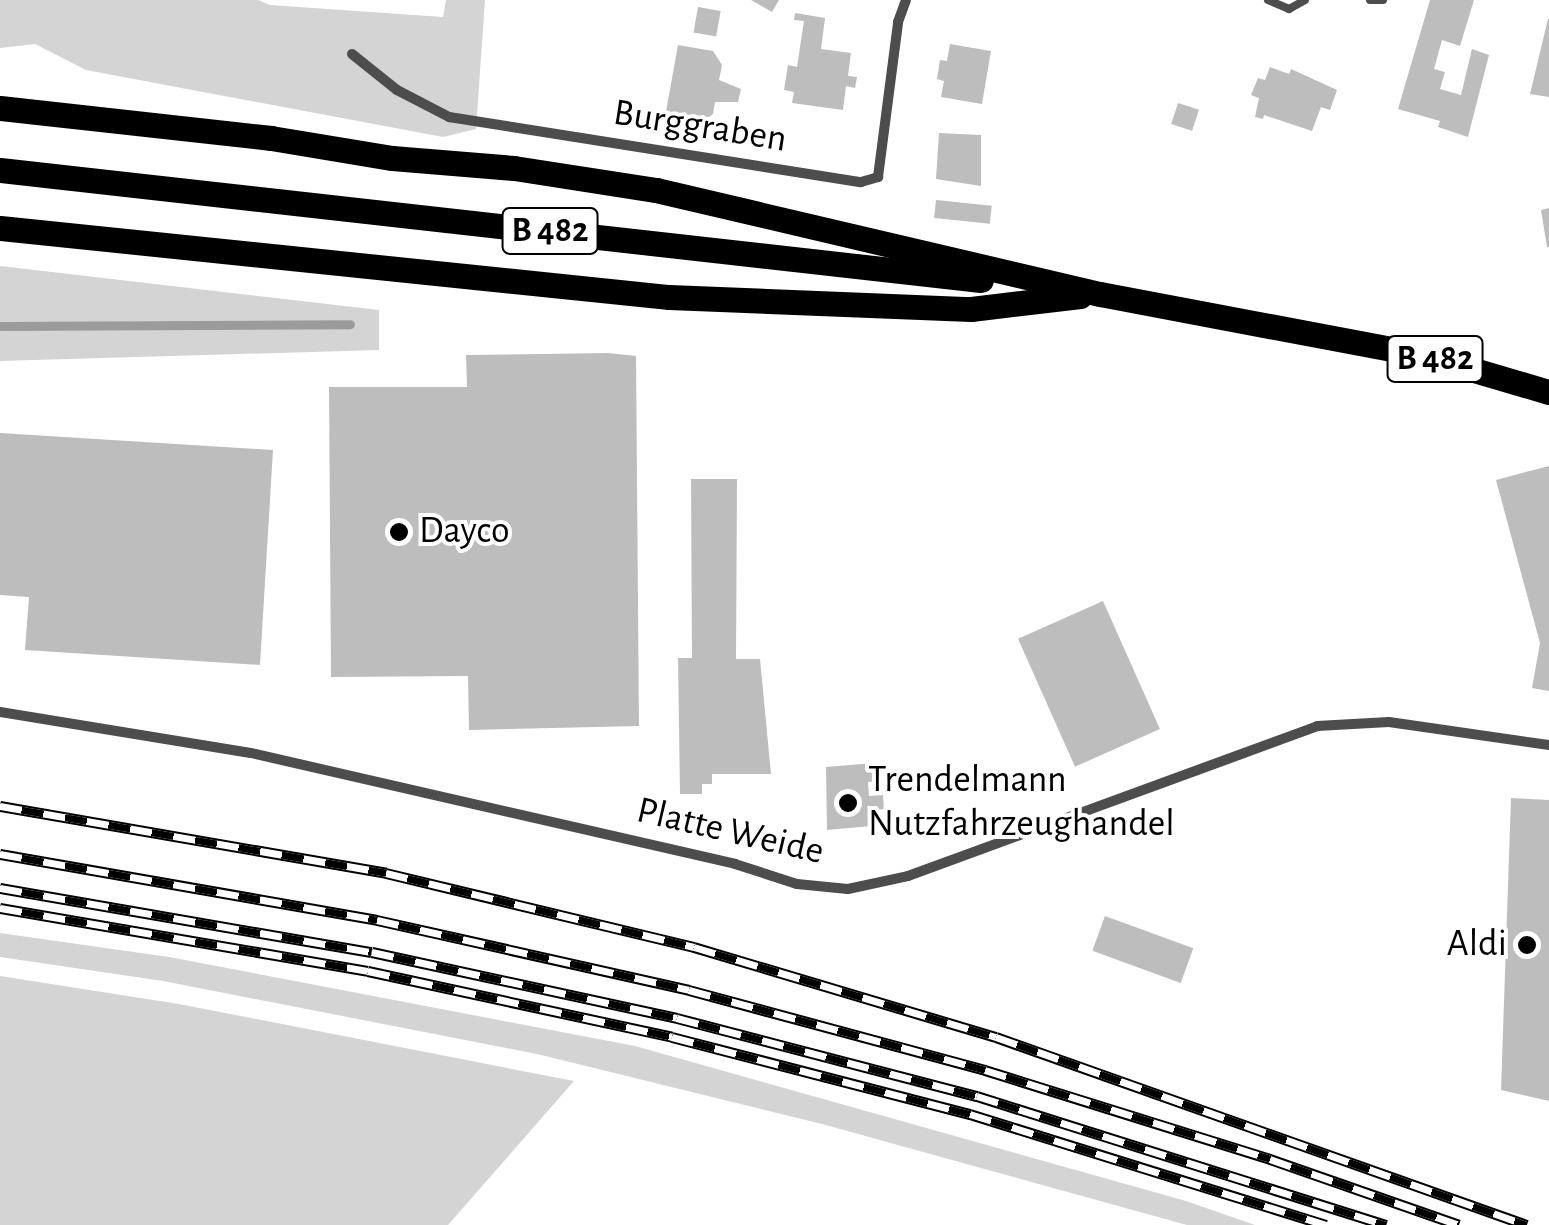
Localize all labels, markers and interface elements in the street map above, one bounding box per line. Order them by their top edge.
street label: Burggraben [610,91,790,163]
road number: B 482 [500,201,600,261]
road number: B 482 [1385,329,1485,389]
place label: Dayco [419,509,510,555]
marker: Dayco [388,521,410,543]
place label: Trendelmann Nutzfahrzeughandel [868,758,1175,848]
street label: Platte Weide [632,788,828,876]
marker: Trendelmann Nutzfahrzeughandel [837,792,859,814]
place label: Aldi [1447,922,1507,968]
marker: Aldi [1516,934,1538,956]

